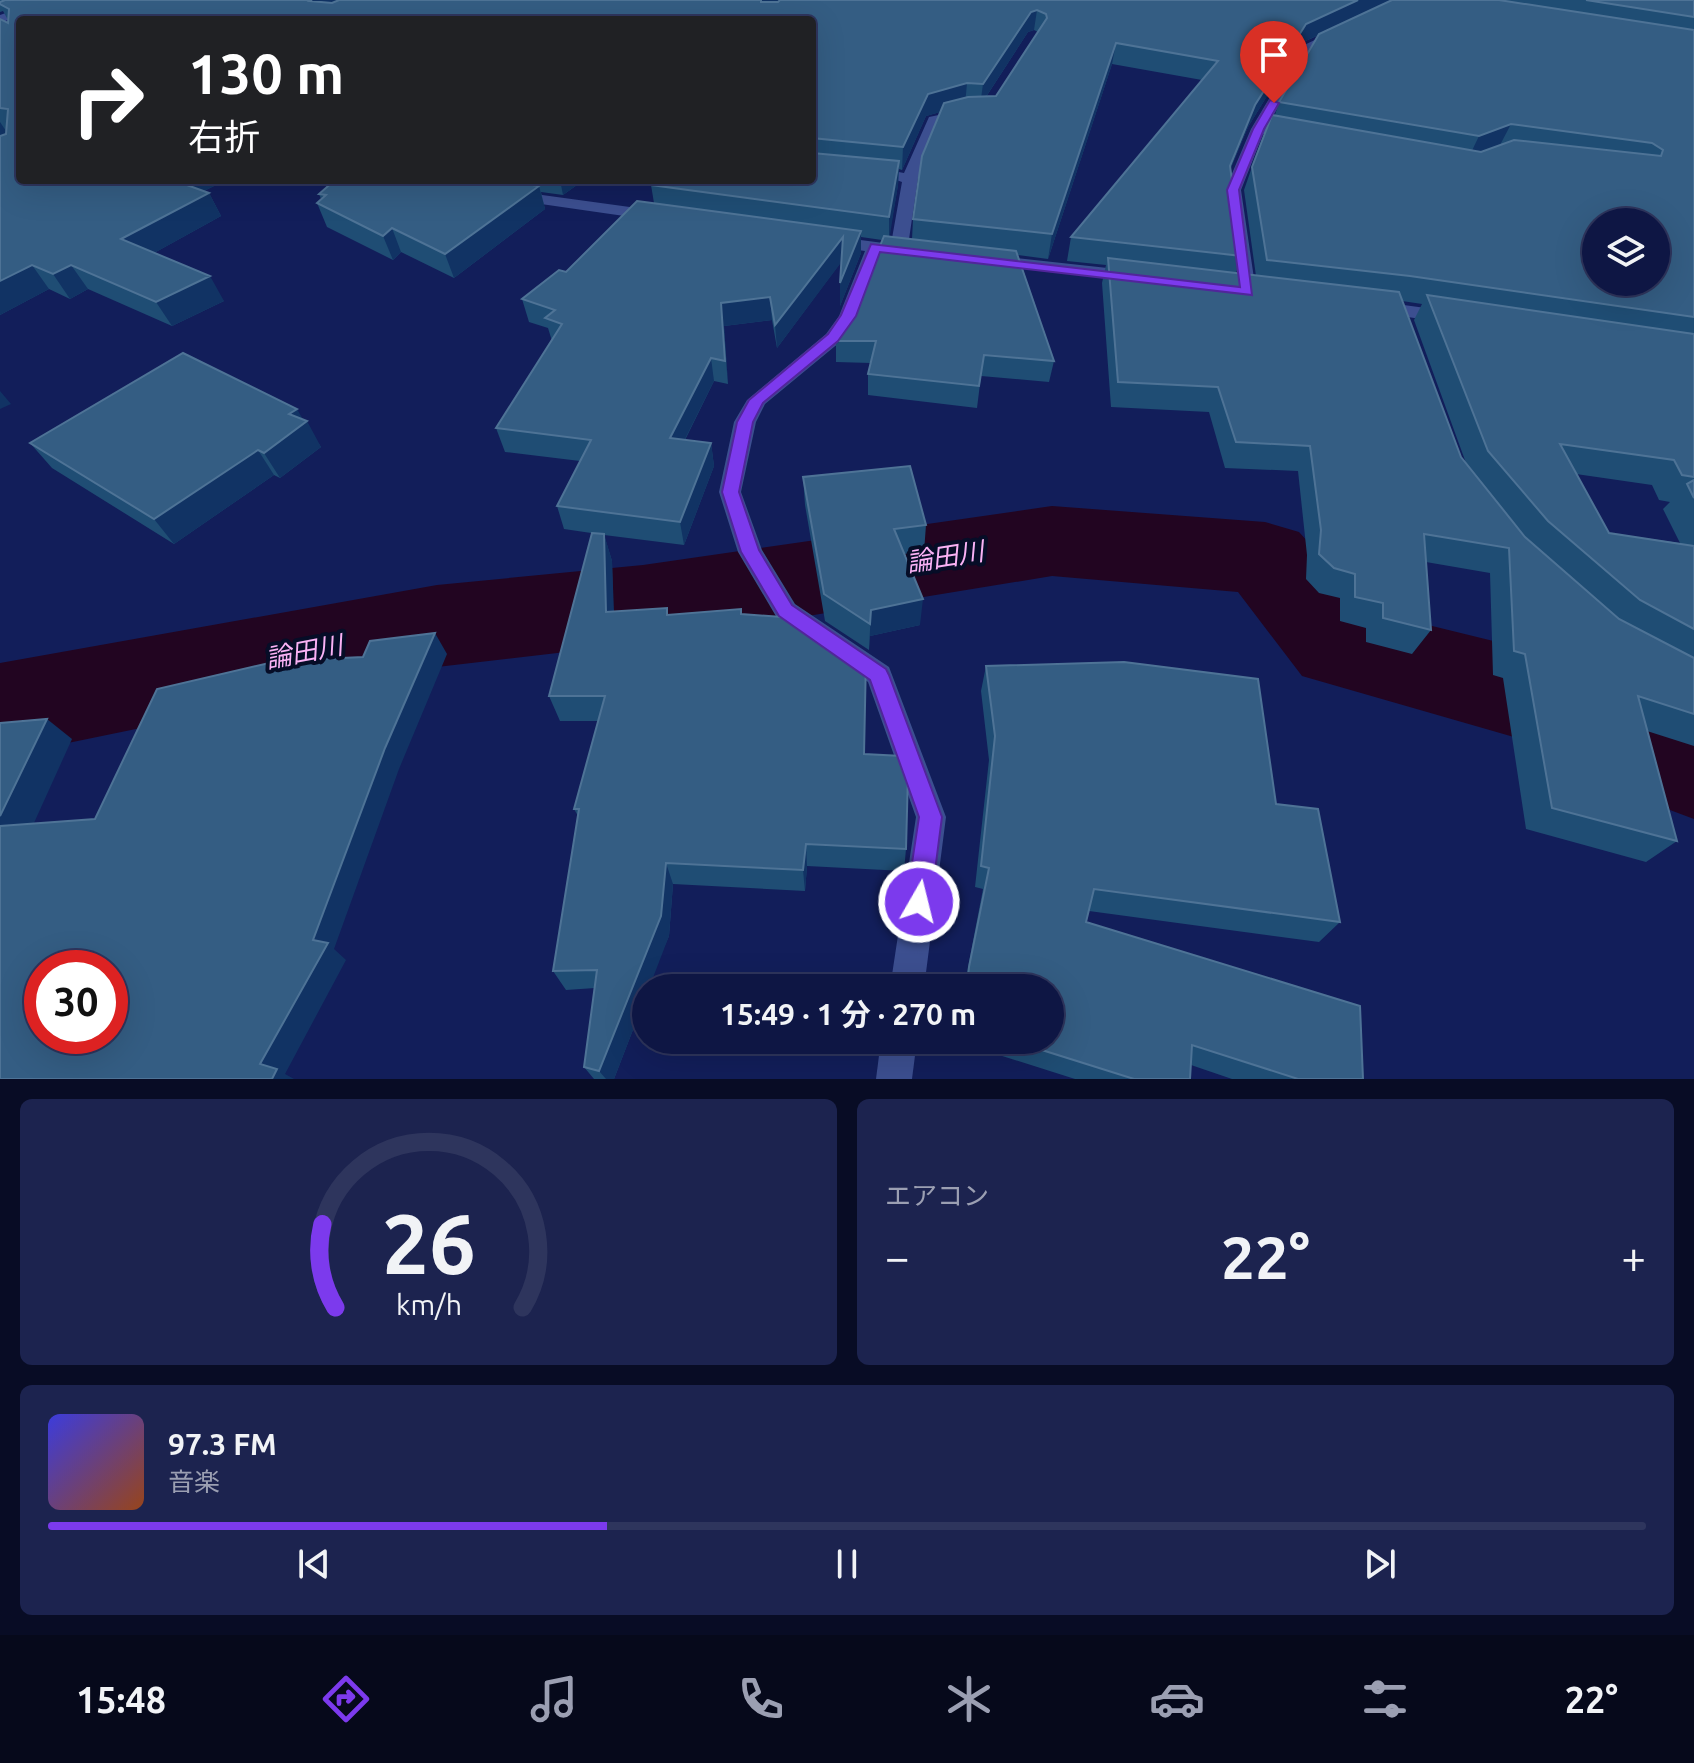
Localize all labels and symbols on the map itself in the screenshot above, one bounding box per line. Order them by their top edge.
pin [1240,21,1308,103]
water label: 論田川 [904,536,989,577]
water label: 論田川 [263,629,348,673]
position arrow [877,860,961,944]
speed limit sign: 30 [24,950,128,1054]

